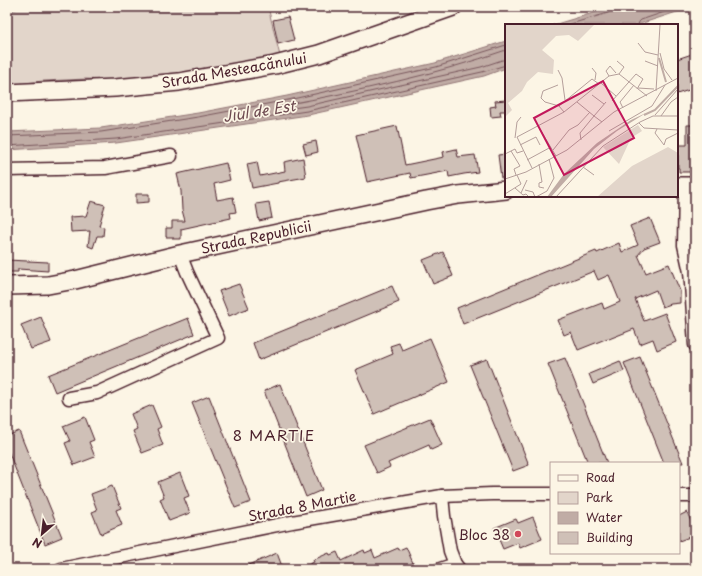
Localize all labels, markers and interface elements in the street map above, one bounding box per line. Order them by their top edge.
inset map [505,24,678,197]
street label: Strada Mesteacănului [160,47,308,93]
water label: Jiul de Est [221,93,298,127]
street label: Strada Republicii [199,215,313,259]
district label: 8 MARTIE [233,423,315,446]
legend [550,462,680,554]
text: Road [586,468,615,486]
street label: Strada 8 Martie [246,485,358,527]
text: Park [586,488,613,506]
text: Water [586,508,623,526]
north arrow [22,514,62,554]
place label: Bloc 38 [458,524,510,545]
text: Building [586,528,633,546]
marker: Bloc 38 [513,529,523,539]
text: N [29,534,45,553]

